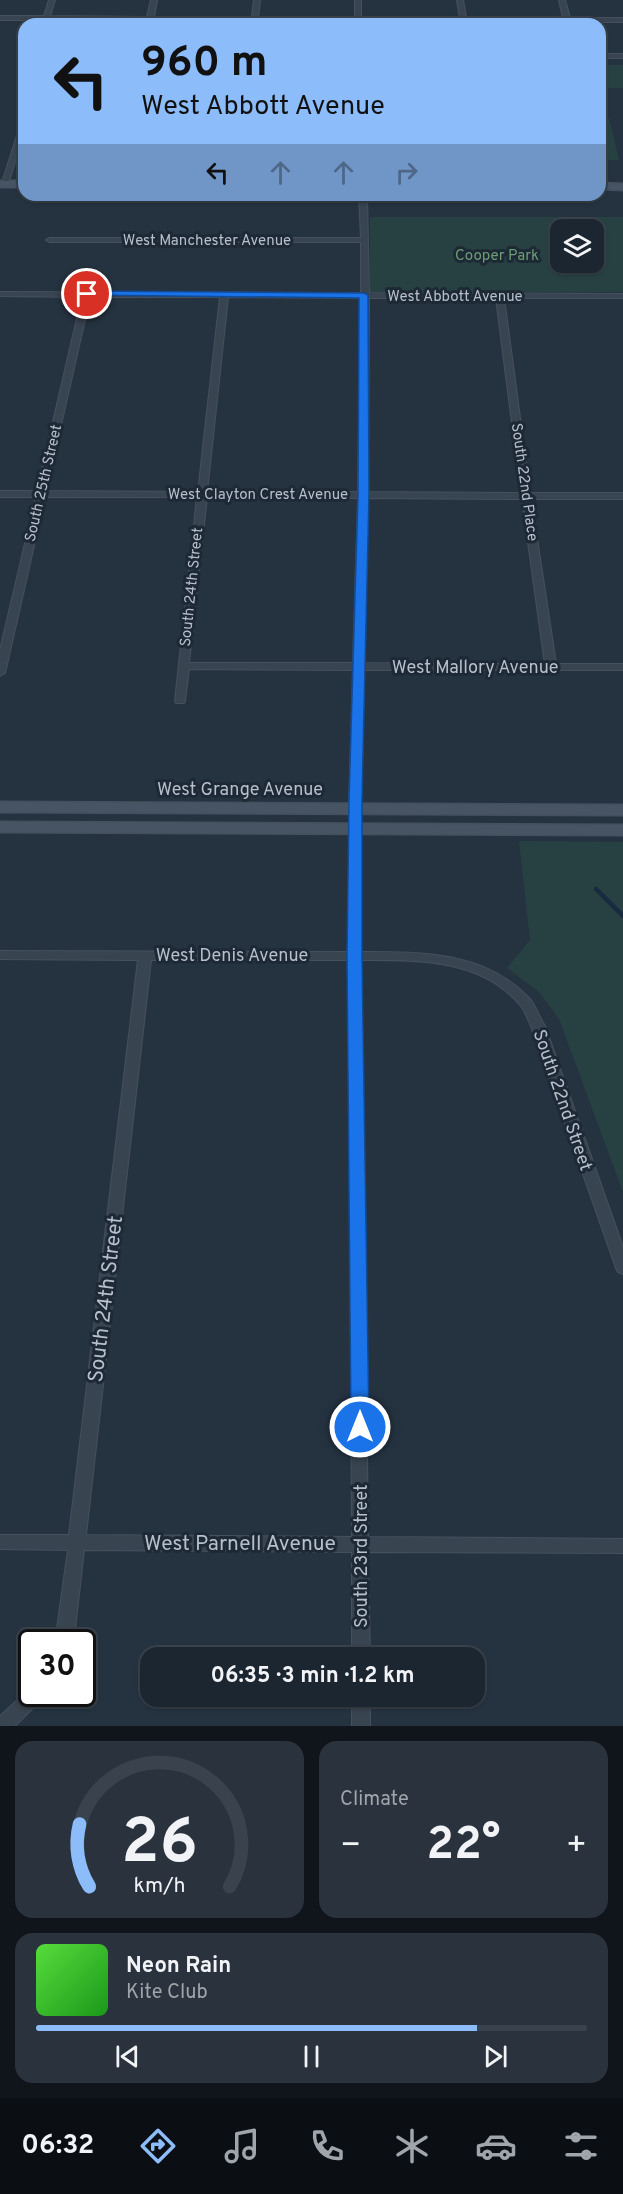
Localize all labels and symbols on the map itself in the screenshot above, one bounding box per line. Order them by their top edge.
street label: West Manchester Avenue [123,232,291,251]
park label: Cooper Park [455,247,539,266]
pin [61,268,112,319]
street label: West Abbott Avenue [387,288,523,307]
street label: South 22nd Place [506,422,541,542]
street label: South 25th Street [22,423,67,544]
street label: West Clayton Crest Avenue [168,486,348,505]
street label: South 24th Street [177,527,208,648]
street label: West Mallory Avenue [392,657,558,680]
street label: West Grange Avenue [157,779,323,802]
street label: West Denis Avenue [156,945,308,968]
street label: South 22nd Street [527,1027,597,1174]
street label: South 24th Street [83,1214,130,1384]
position arrow [328,1395,392,1459]
street label: South 23rd Street [351,1484,374,1628]
street label: West Parnell Avenue [144,1531,336,1558]
speed limit sign: 30 [18,1629,96,1707]

